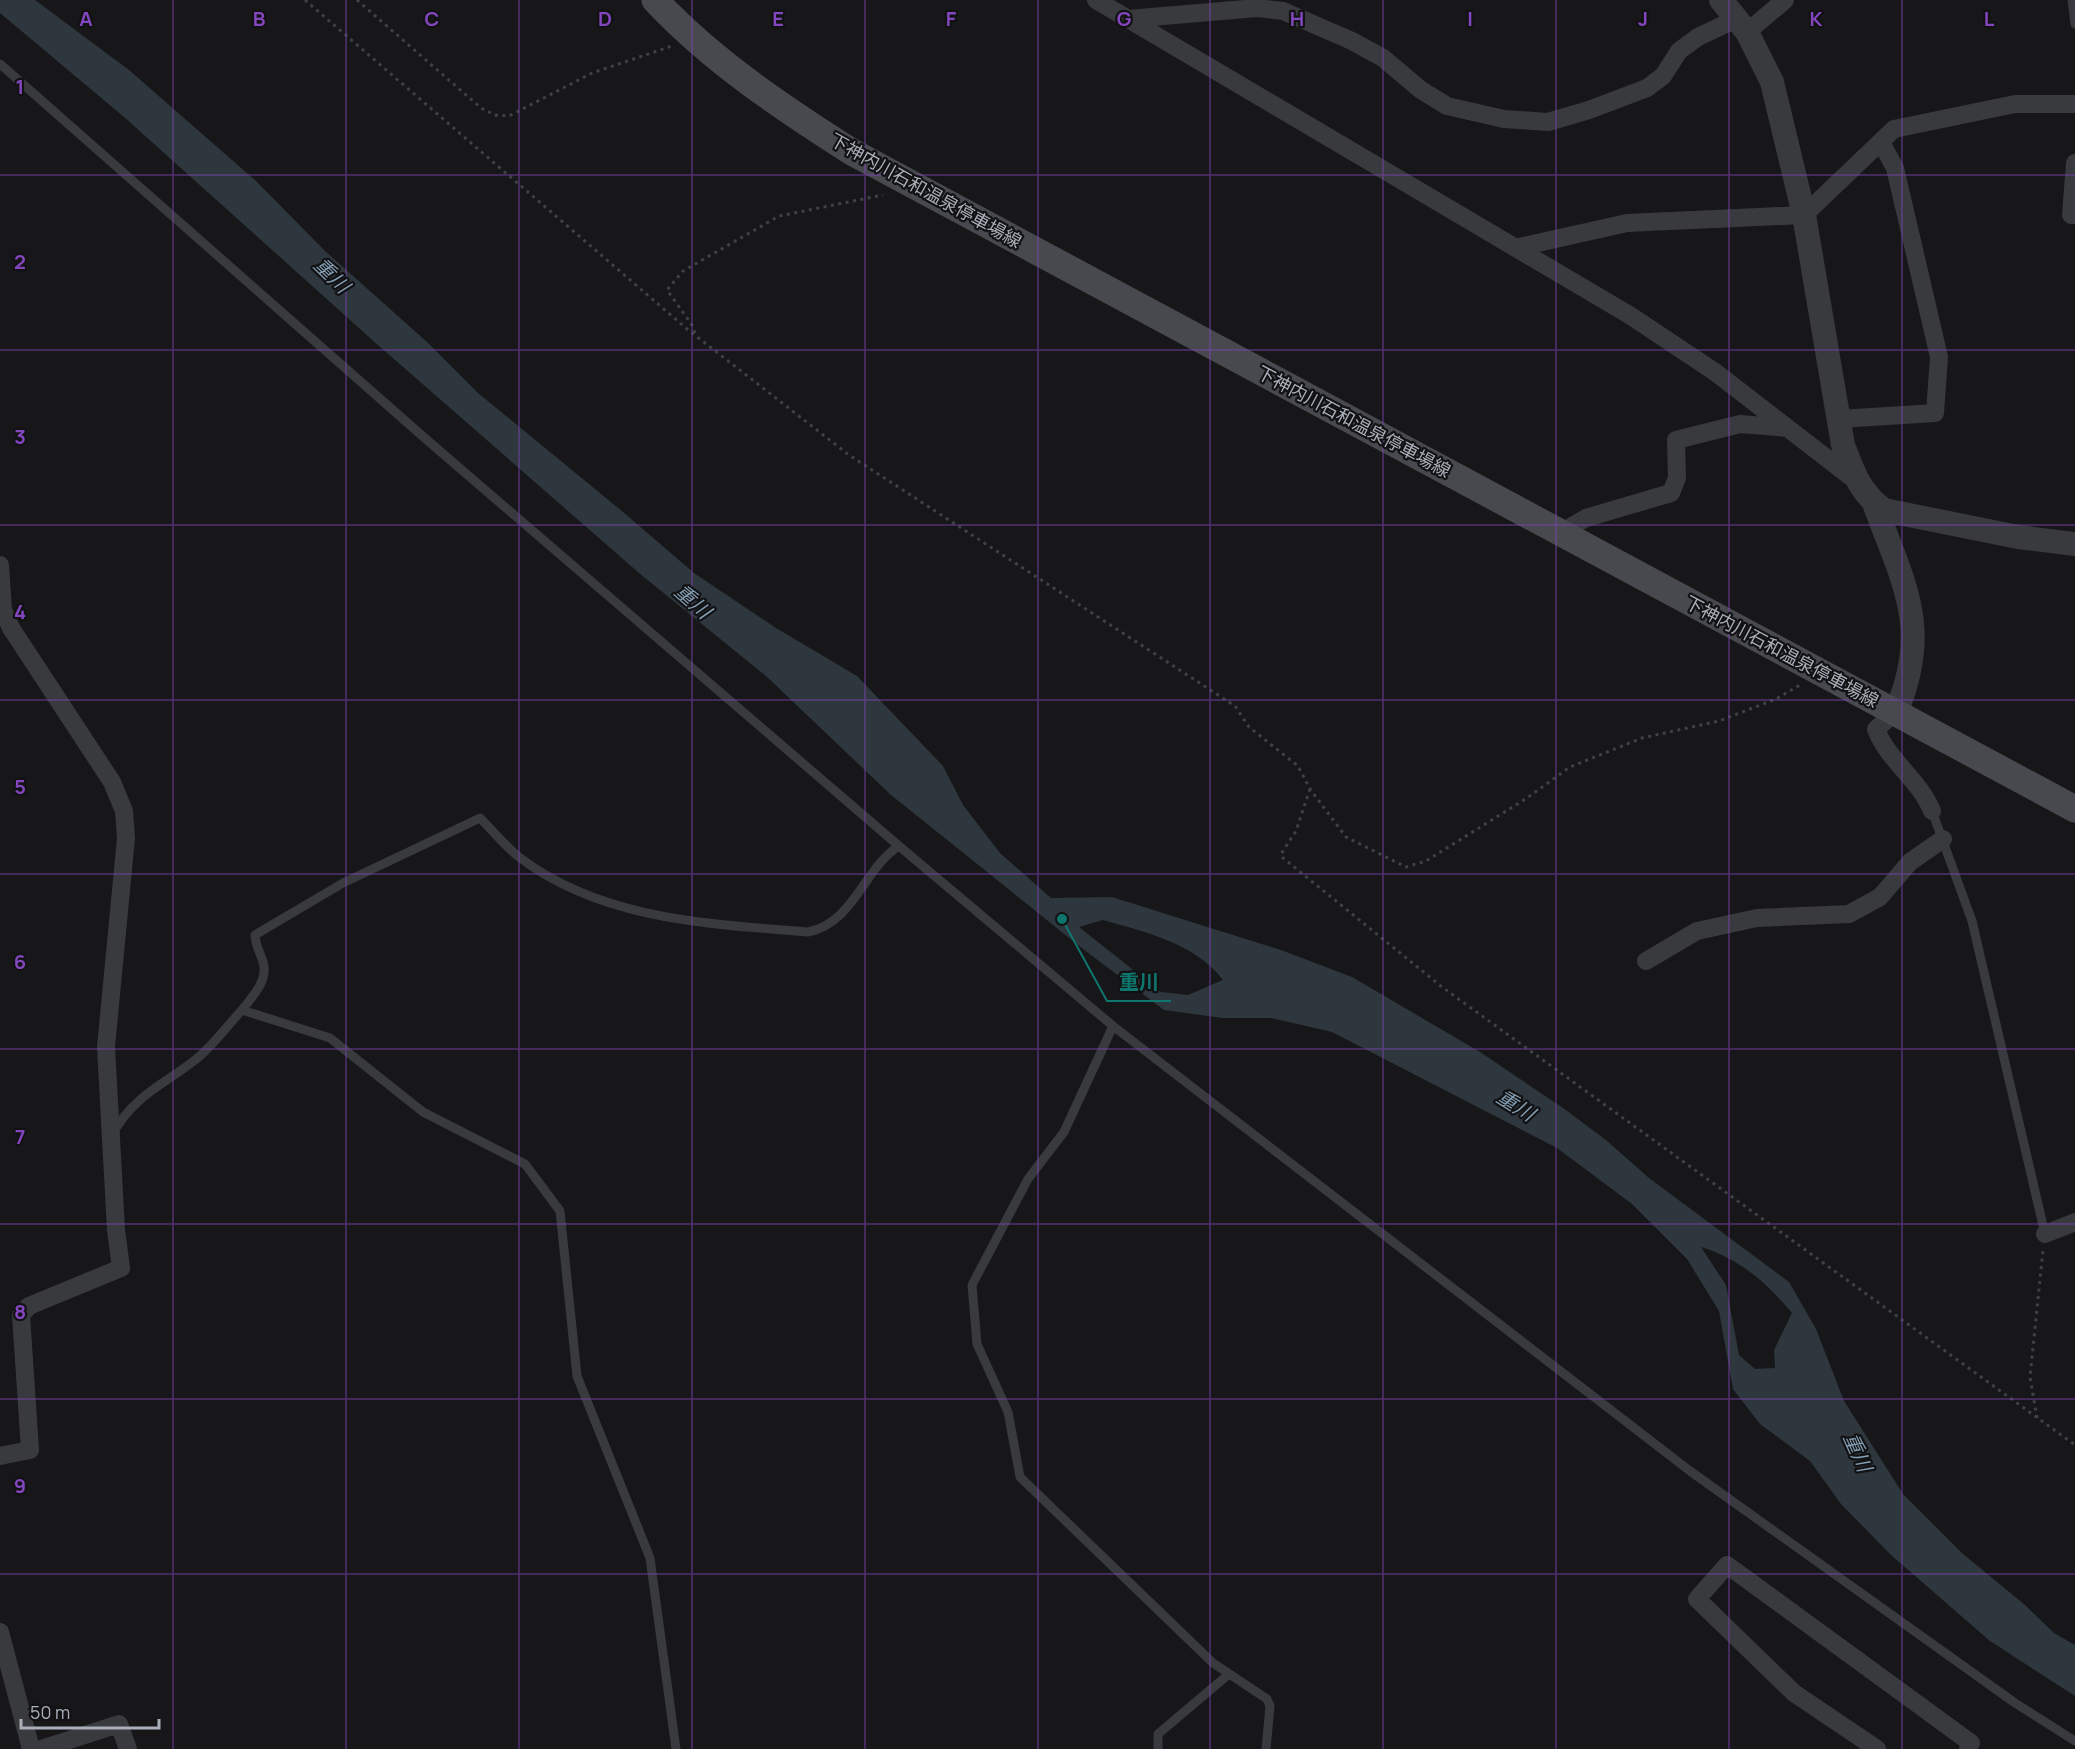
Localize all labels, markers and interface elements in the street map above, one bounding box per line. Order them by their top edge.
text: A [79,5,93,32]
text: B [253,5,266,32]
text: C [425,5,439,32]
text: D [598,5,612,32]
text: E [772,5,784,32]
text: F [946,5,957,32]
text: G [1117,5,1132,32]
text: H [1290,5,1304,32]
text: I [1467,5,1473,32]
text: J [1638,5,1648,32]
text: K [1810,5,1823,32]
text: L [1984,5,1995,32]
text: 1 [16,73,24,100]
street label: 下神内川石和温泉停車場線 [826,127,1026,253]
text: 2 [14,248,26,275]
water label: 重川 [308,251,357,300]
street label: 下神内川石和温泉停車場線 [1253,360,1455,482]
text: 3 [14,423,26,450]
water label: 重川 [669,578,718,626]
street label: 下神内川石和温泉停車場線 [1681,590,1883,712]
text: 4 [14,598,26,625]
text: 5 [14,773,26,800]
text: 6 [14,948,26,975]
callout: 重川 [1107,963,1171,1001]
text: 重川 [1119,968,1159,995]
water label: 重川 [1492,1083,1542,1128]
text: 7 [15,1123,25,1150]
text: 8 [14,1298,26,1325]
water label: 重川 [1838,1428,1879,1478]
text: 9 [14,1472,26,1499]
scale bar [21,1692,159,1730]
text: 50 m [30,1700,70,1724]

